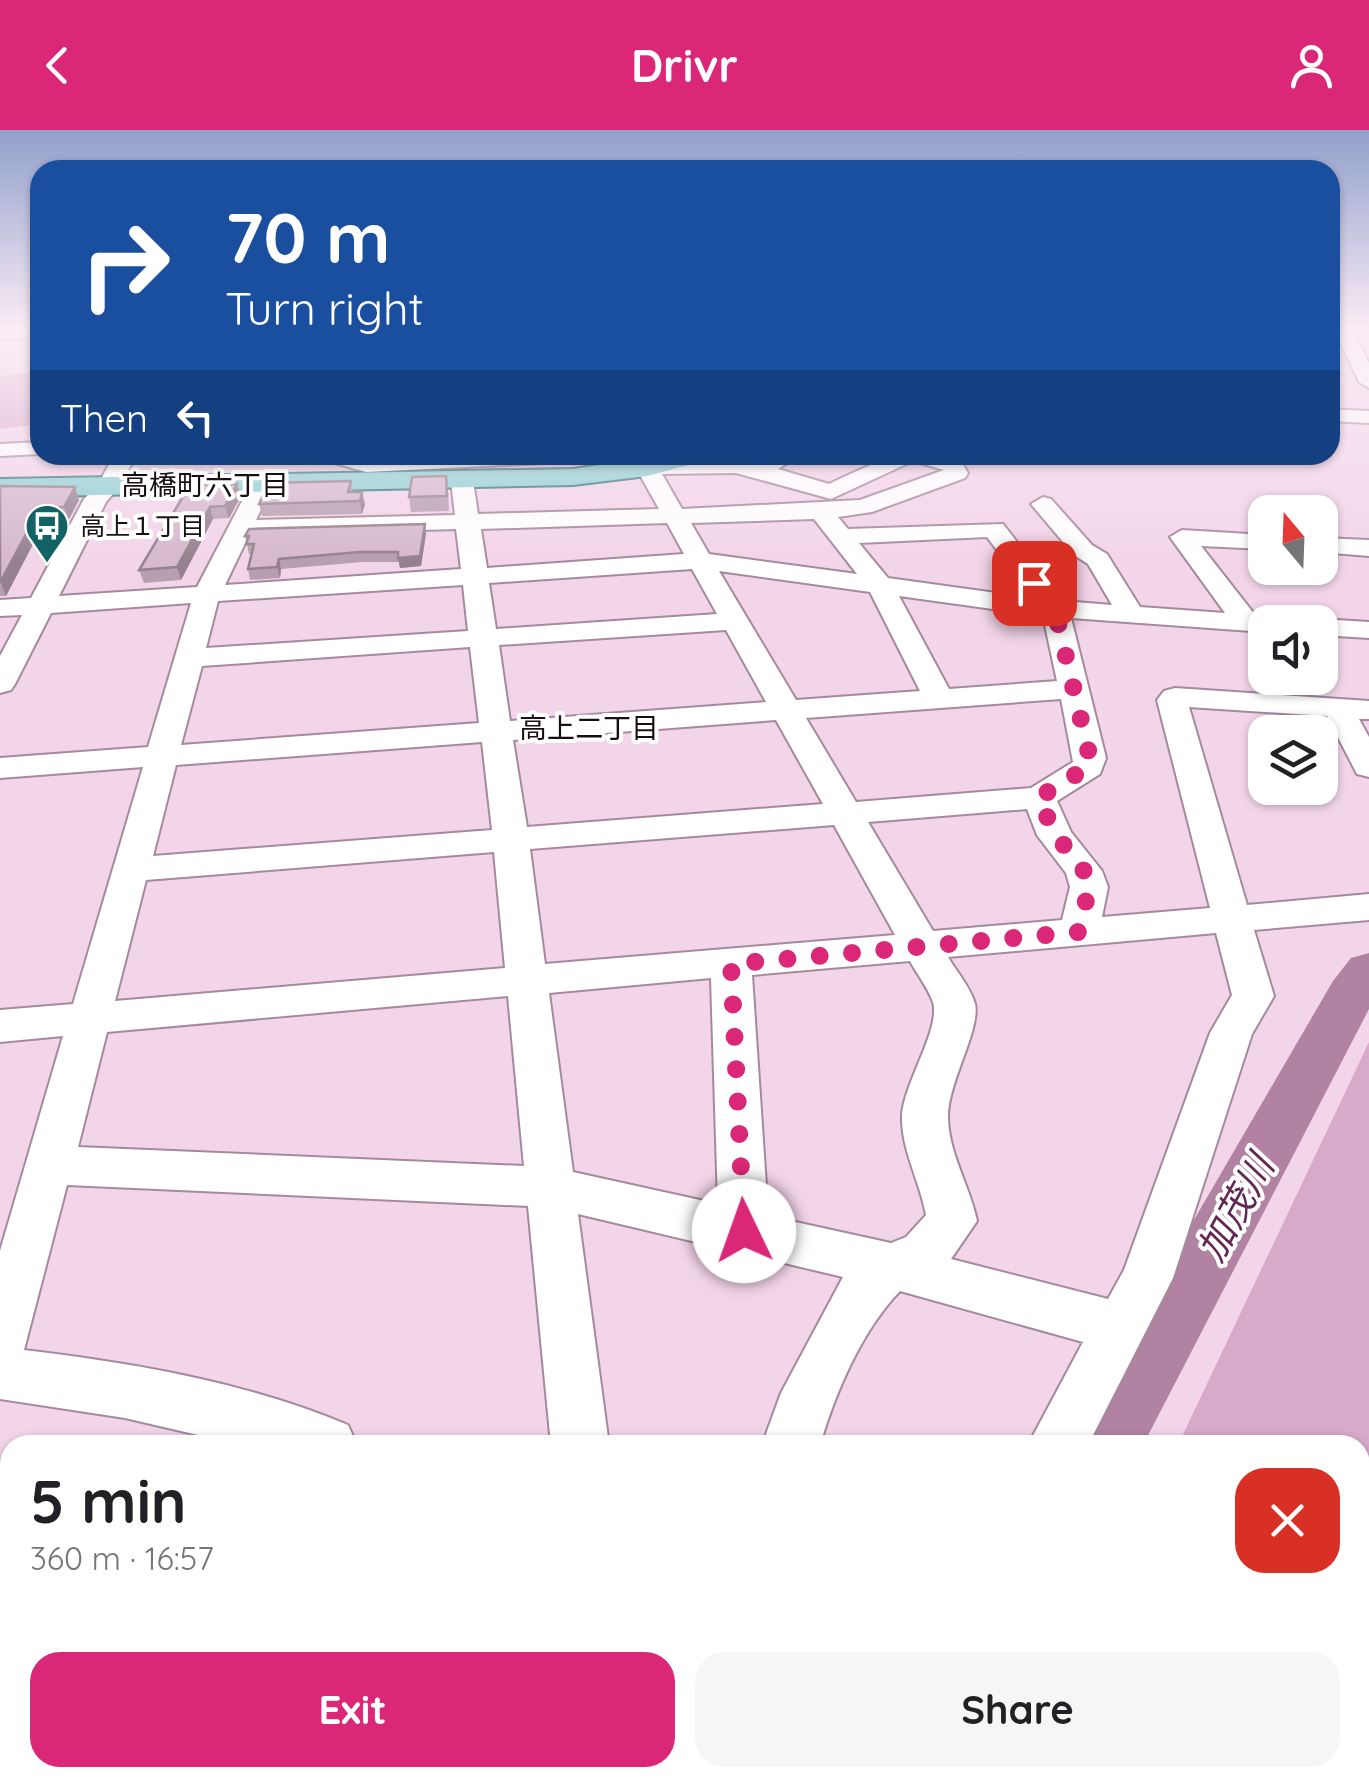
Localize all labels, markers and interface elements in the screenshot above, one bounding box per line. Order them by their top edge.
text: Drivr [631,37,738,93]
icon: back [30,38,85,93]
icon: person [1284,38,1339,93]
text: 70 m [225,193,391,281]
icon: right [60,200,190,330]
text: Turn right [225,280,424,336]
icon: left [168,390,223,445]
text: Then [60,394,148,442]
district label: 高橋町六丁目 [121,467,289,502]
north arrow [1248,495,1338,585]
map controls [1248,495,1338,805]
bus stop icon: 高上１丁目 [24,503,70,564]
place label: 高上１丁目 [80,510,205,541]
pin [992,541,1077,626]
icon: arrive [1007,556,1062,611]
button: sound [1248,605,1338,695]
district label: 高上二丁目 [519,710,659,745]
button: layers [1248,715,1338,805]
water label: 加茂川 [1186,1143,1286,1269]
position arrow [692,1179,796,1283]
text: 5 min [30,1463,187,1538]
button: close [1235,1468,1340,1573]
text: 360 m · 16:57 [30,1538,214,1578]
button: Exit [30,1652,675,1767]
button: Share [695,1652,1340,1767]

